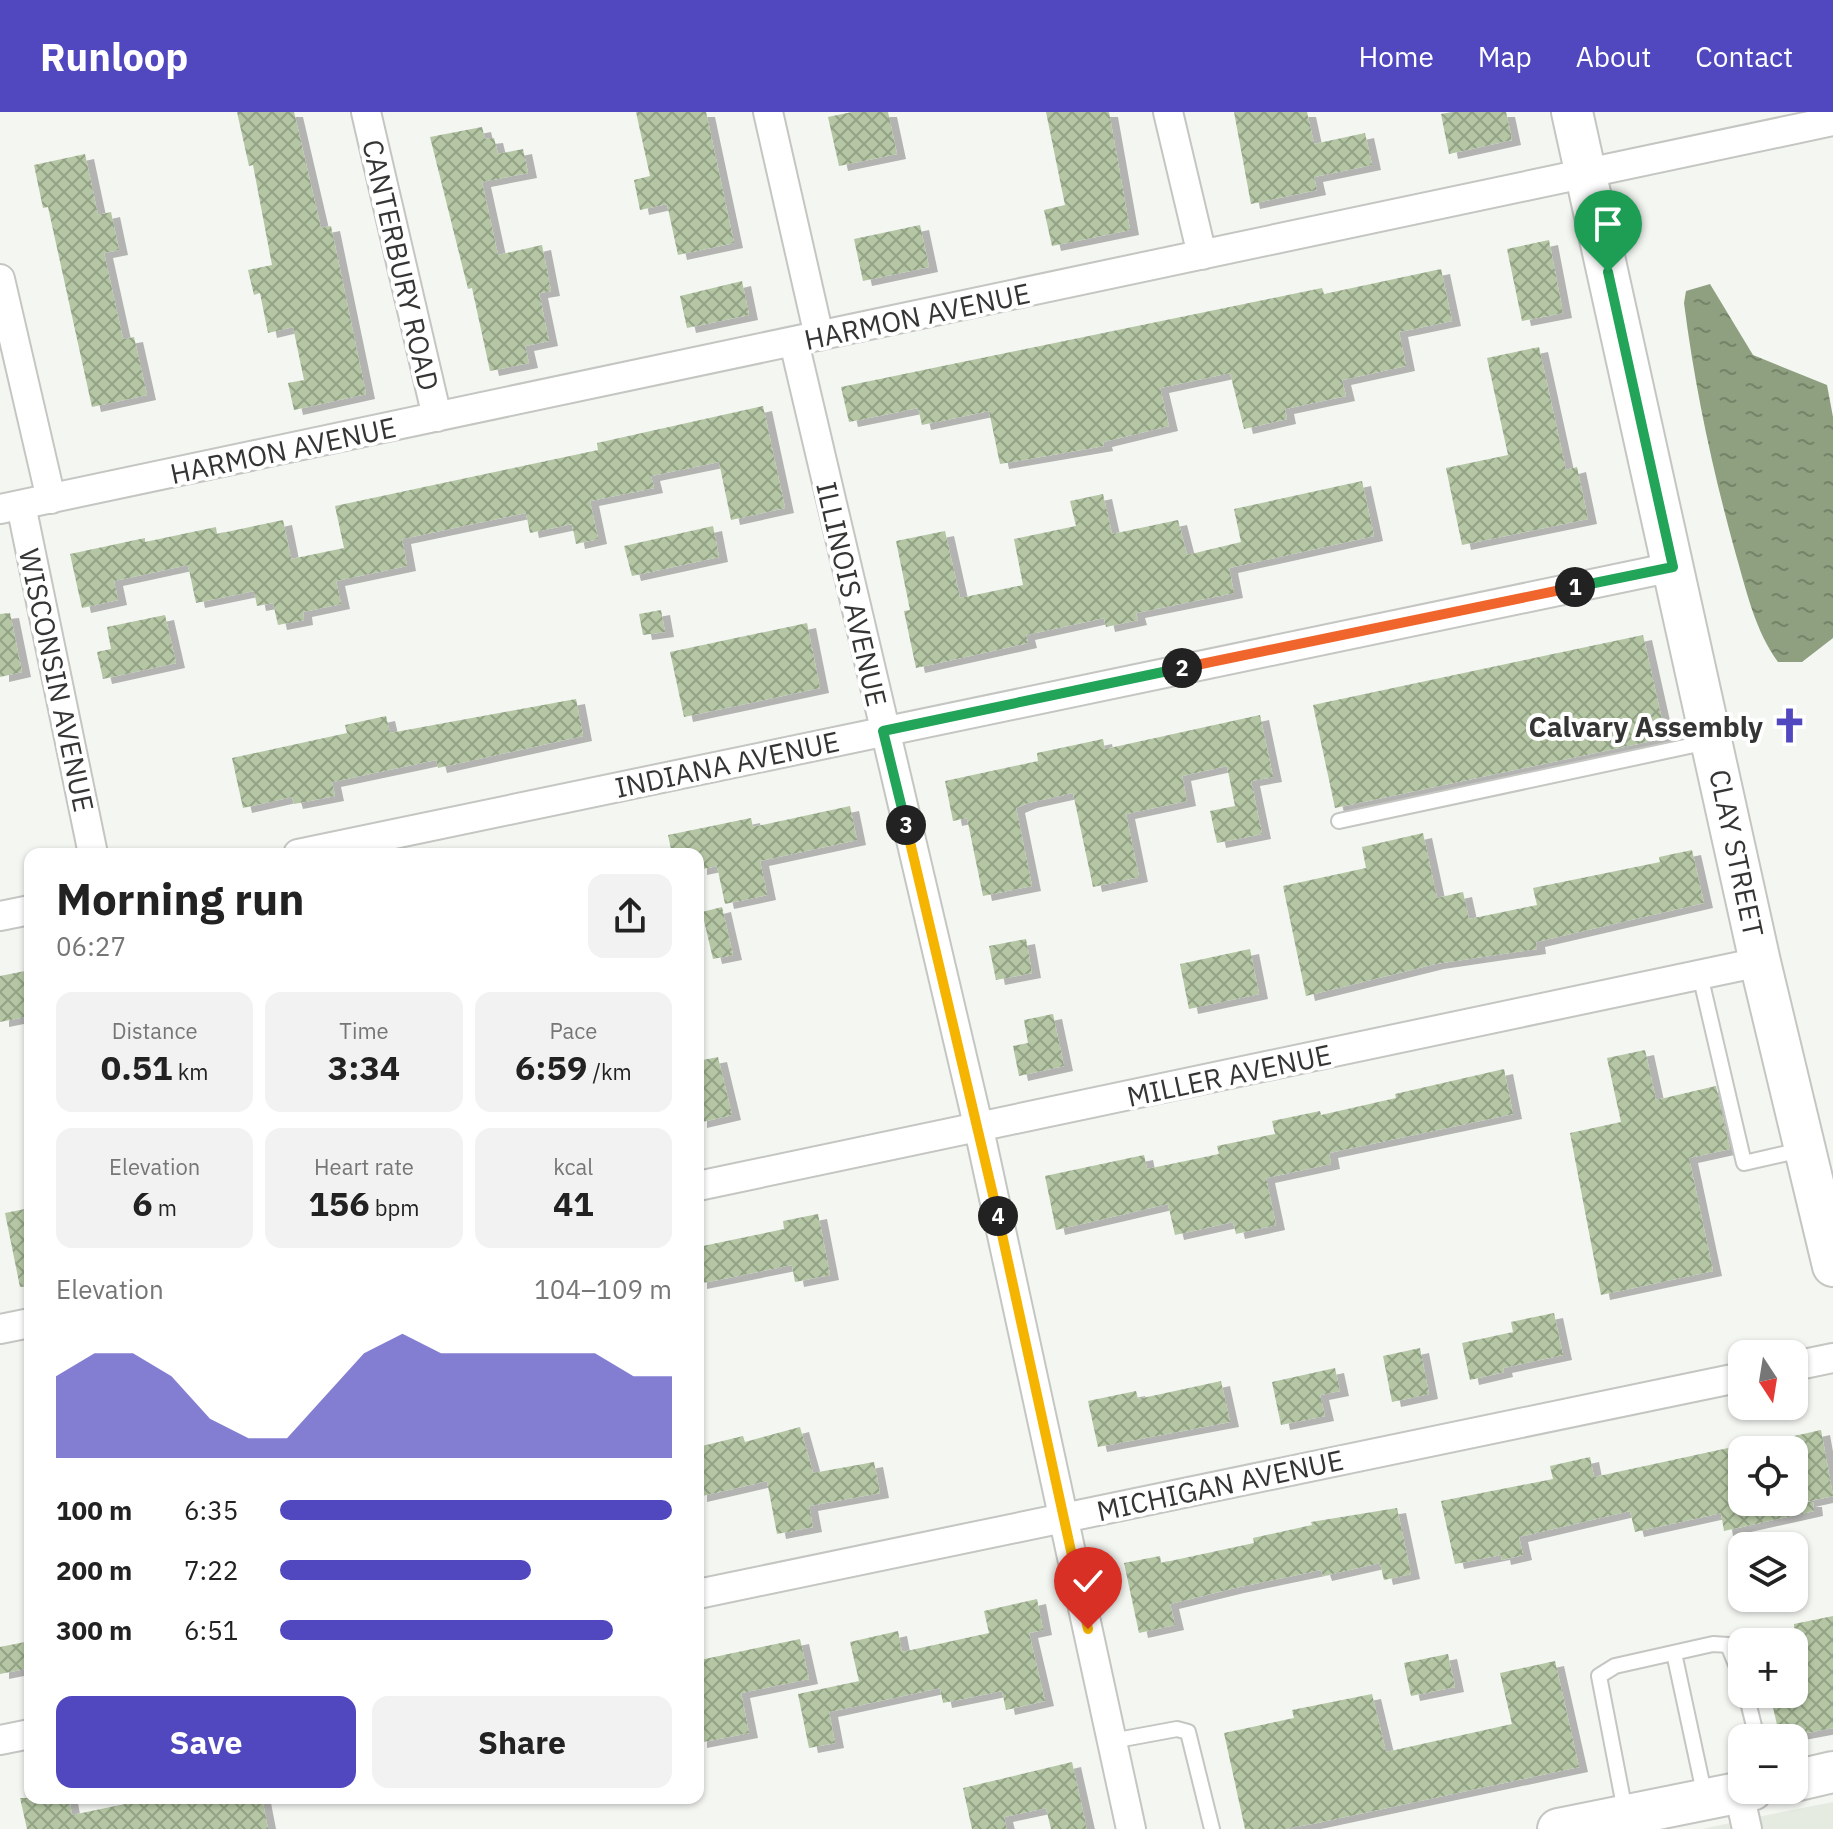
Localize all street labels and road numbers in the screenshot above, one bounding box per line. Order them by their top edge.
street label: CANTERBURY ROAD [354,136,448,394]
street label: HARMON AVENUE [801,274,1033,358]
street label: HARMON AVENUE [167,408,399,492]
street label: ILLINOIS AVENUE [808,478,896,710]
street label: WISCONSIN AVENUE [11,545,103,815]
street label: INDIANA AVENUE [611,722,843,806]
street label: CLAY STREET [1701,766,1773,940]
street label: MILLER AVENUE [1123,1035,1335,1115]
street label: MICHIGAN AVENUE [1093,1441,1347,1529]

